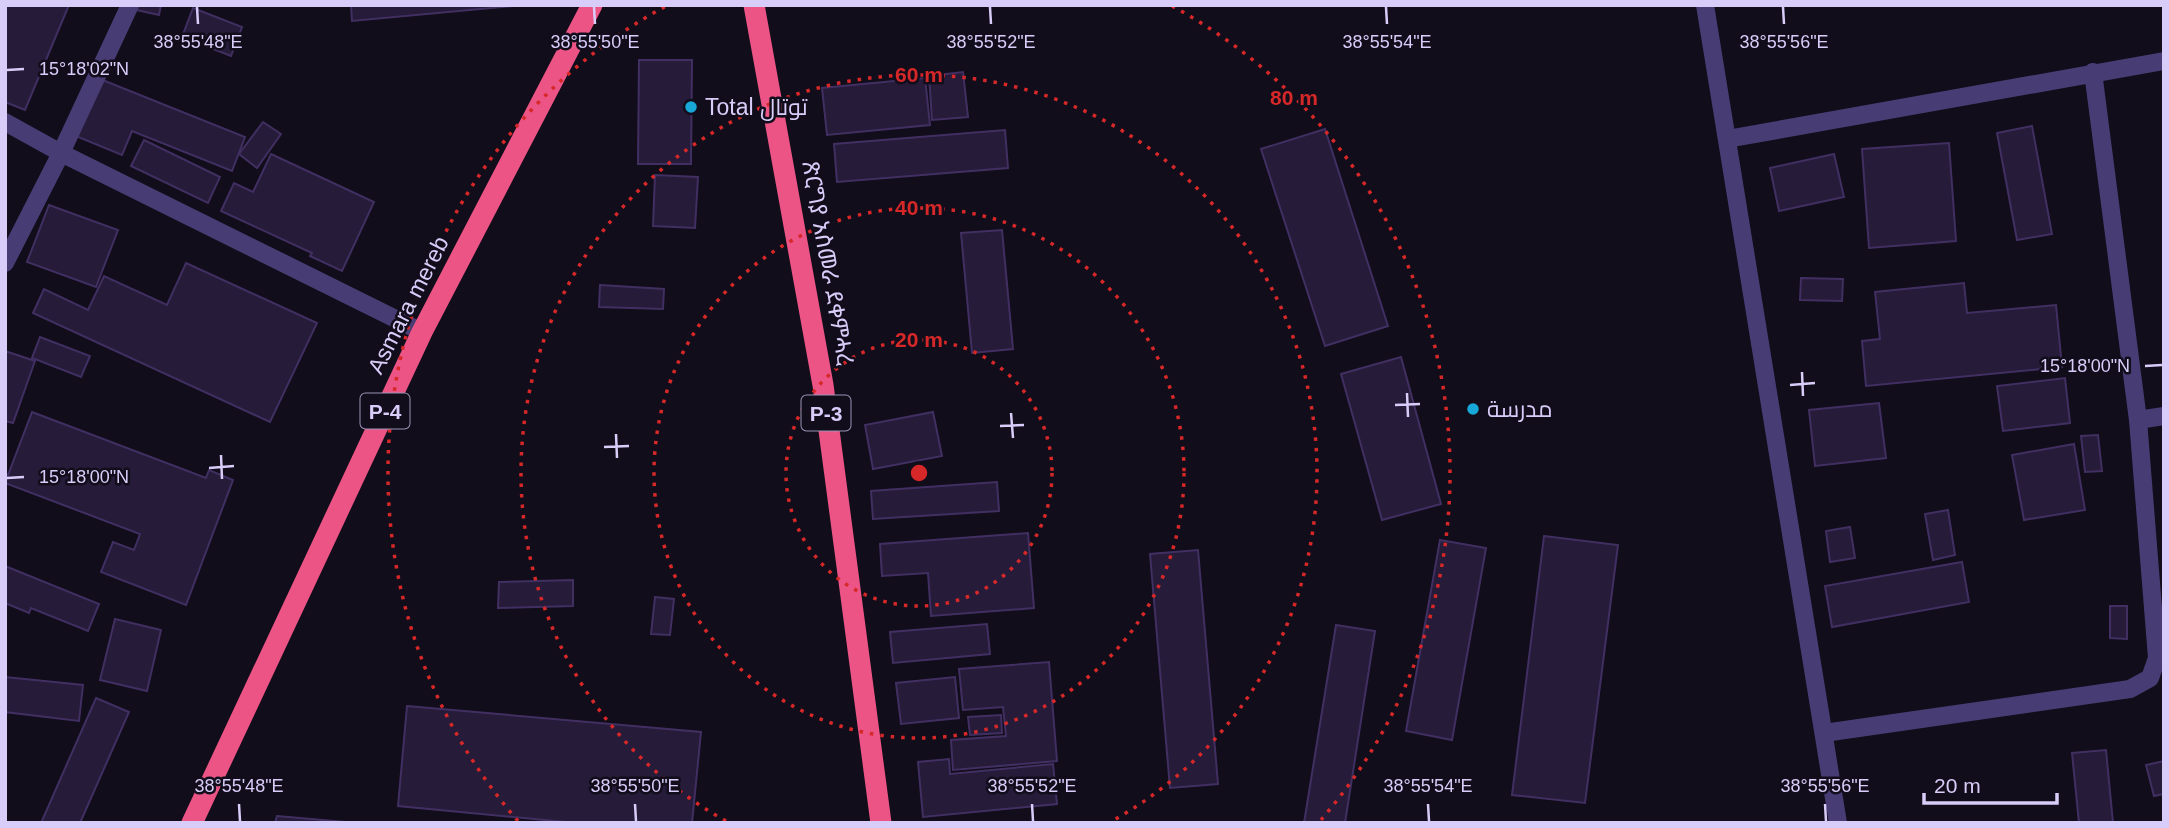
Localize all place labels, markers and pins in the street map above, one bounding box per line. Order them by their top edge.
place label: Total توتال [705,94,808,121]
marker: Total توتال [683,99,699,115]
place label: مدرسة [1487,396,1552,422]
marker: مدرسة [1465,401,1481,417]
centre of rings [907,461,931,485]

